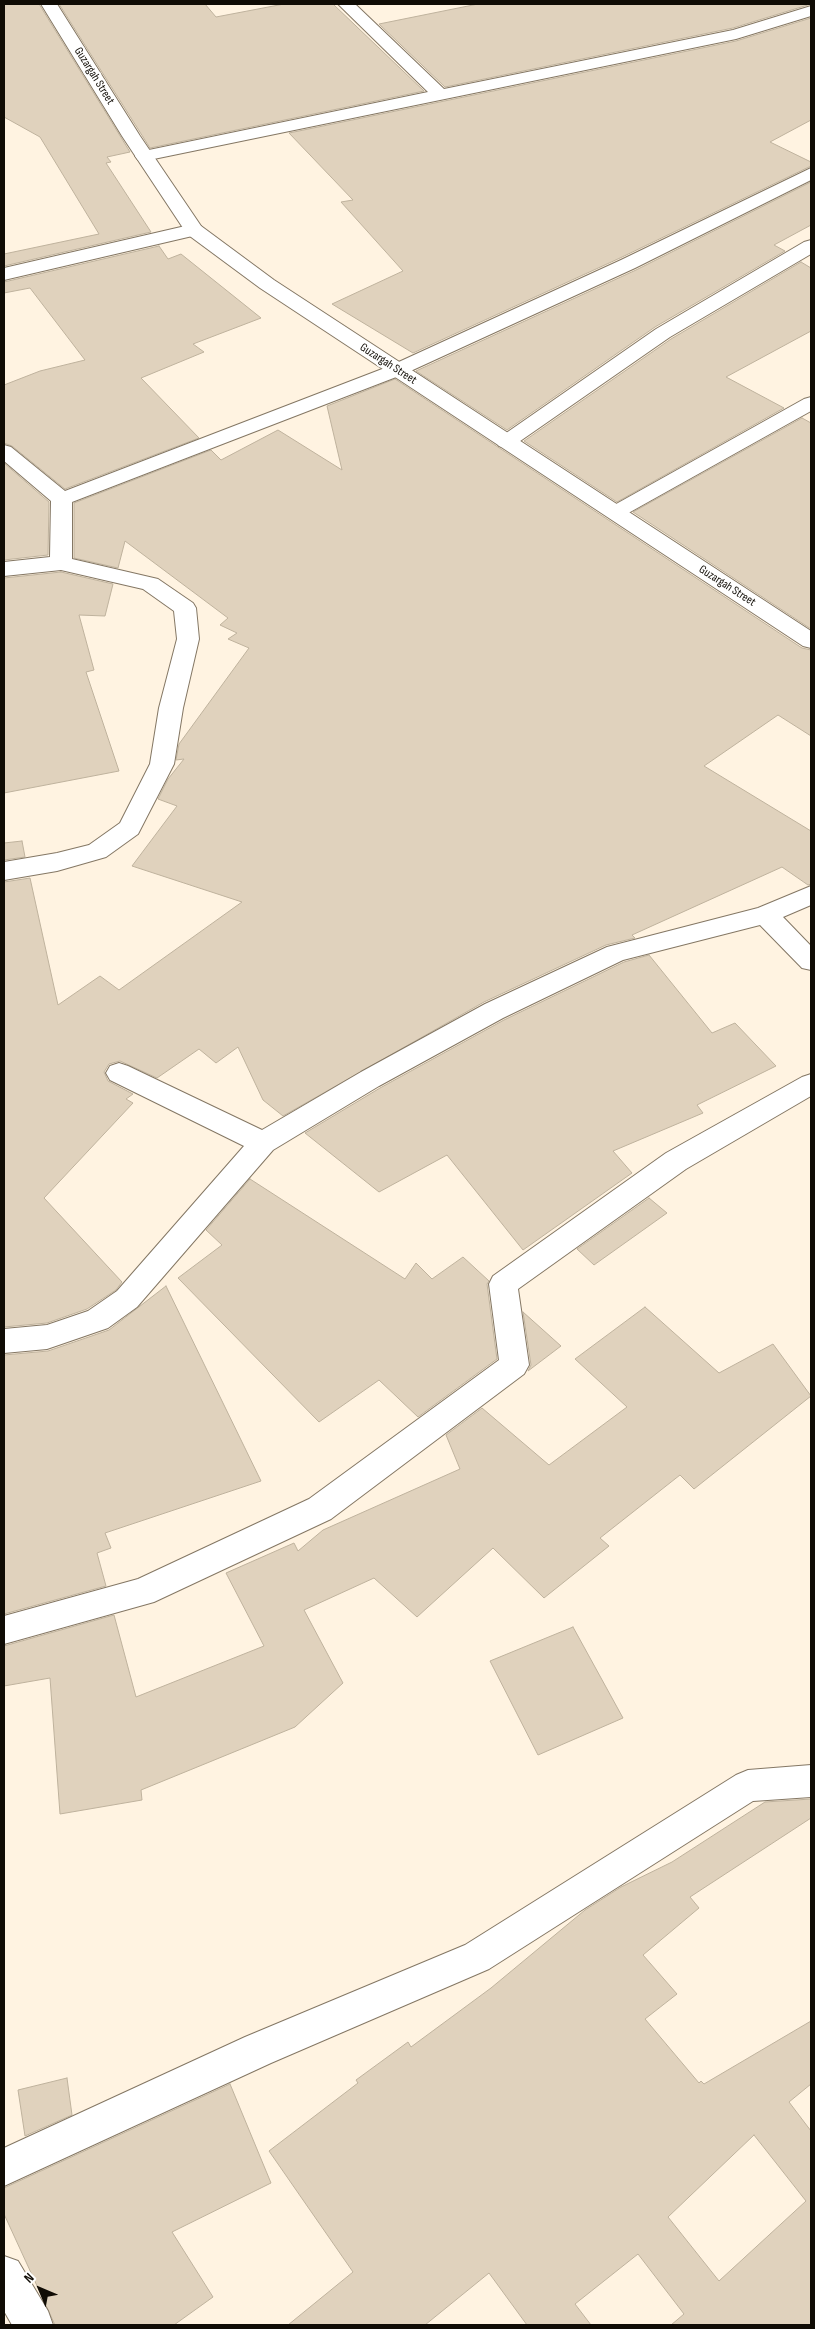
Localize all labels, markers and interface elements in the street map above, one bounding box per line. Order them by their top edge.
street label: Guzargah Street [71,45,117,107]
street label: Guzargah Street [357,340,419,388]
street label: Guzargah Street [696,562,758,610]
north arrow [15,2264,65,2314]
text: N [20,2269,38,2287]

